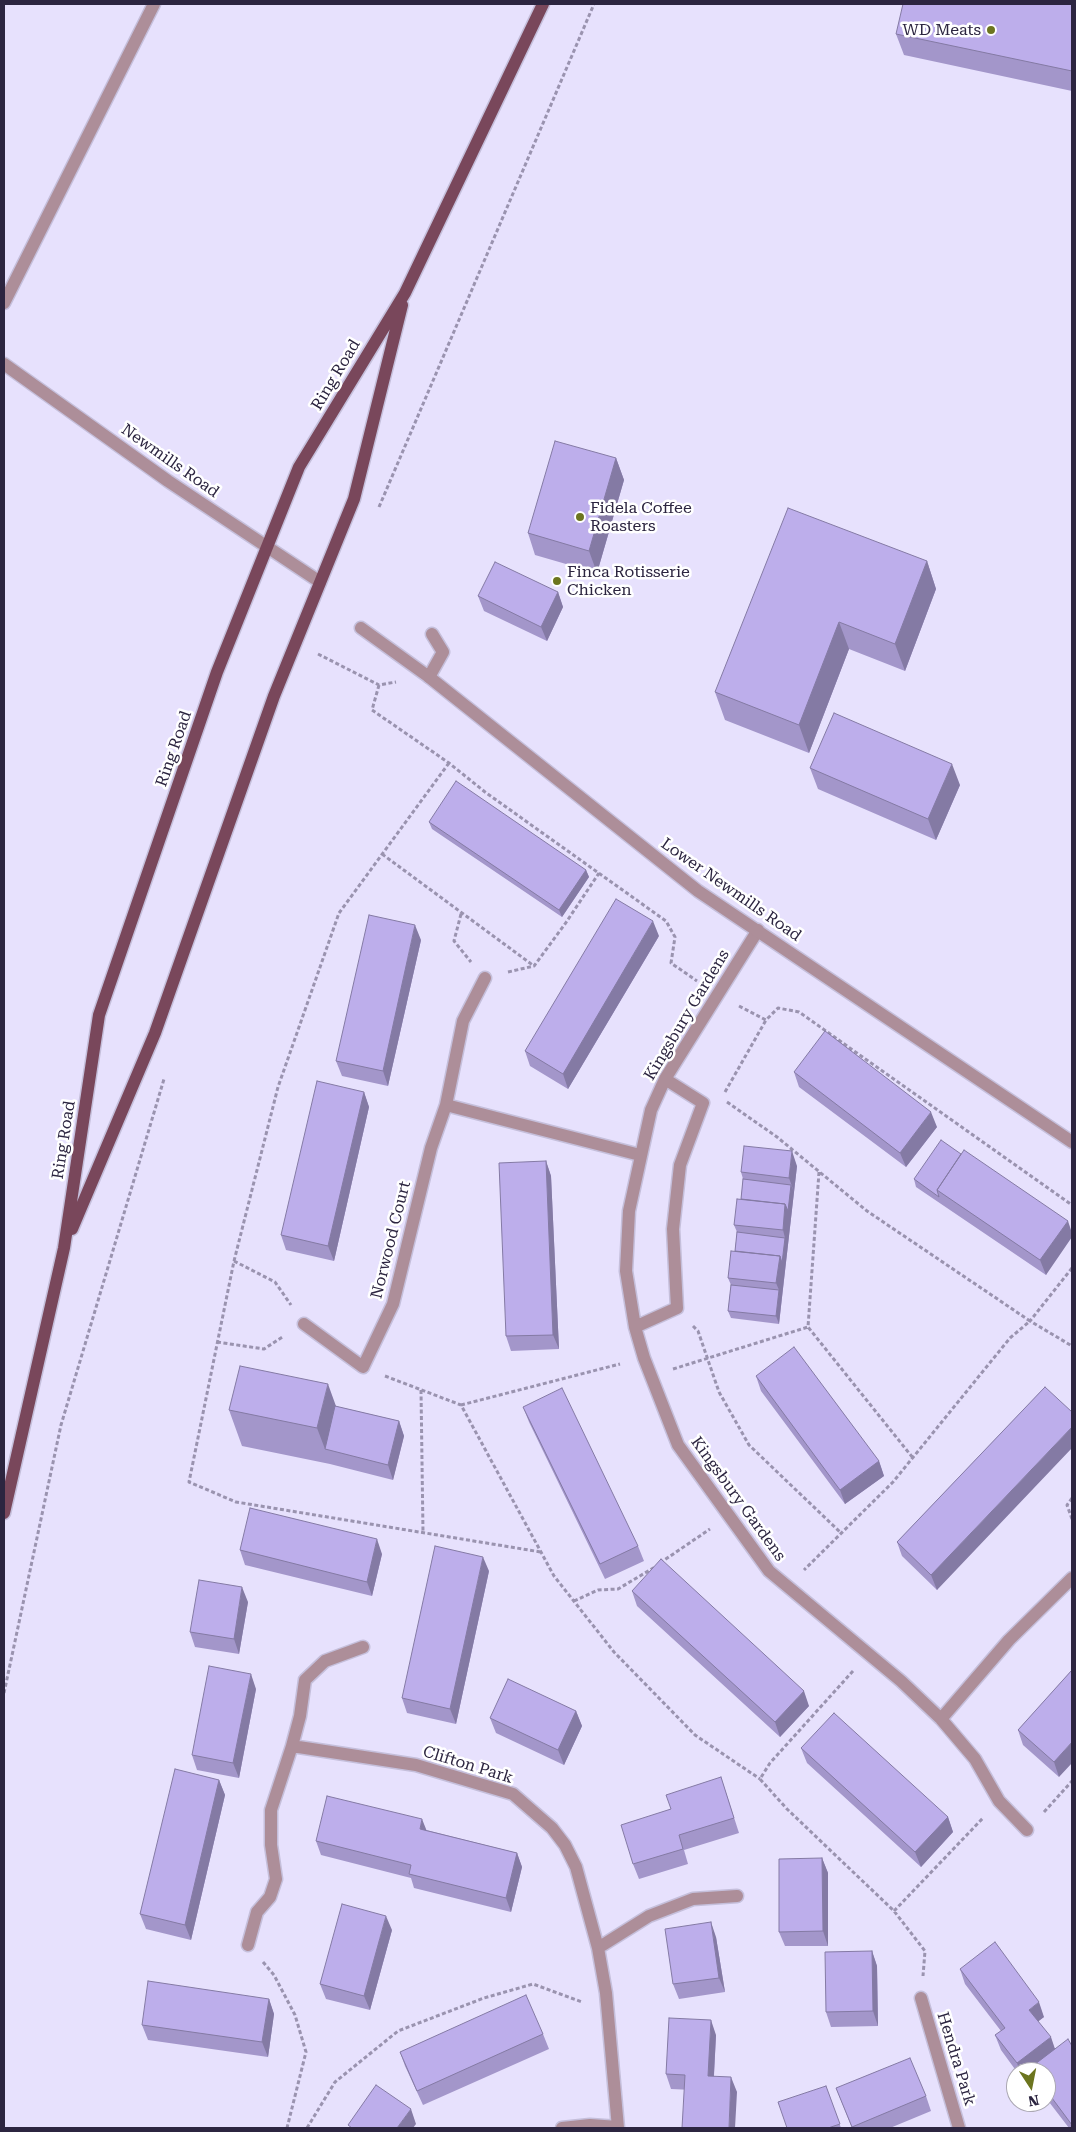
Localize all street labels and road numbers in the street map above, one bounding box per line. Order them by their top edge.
street label: Ring Road [307,336,365,414]
street label: Newmills Road [117,420,223,502]
street label: Ring Road [152,709,196,789]
street label: Lower Newmills Road [657,834,805,946]
street label: Kingsbury Gardens [640,946,734,1084]
street label: Ring Road [48,1099,80,1181]
street label: Norwood Court [367,1179,415,1301]
street label: Kingsbury Gardens [686,1433,790,1565]
street label: Clifton Park [421,1742,515,1788]
street label: Hendra Park [933,2010,979,2108]

